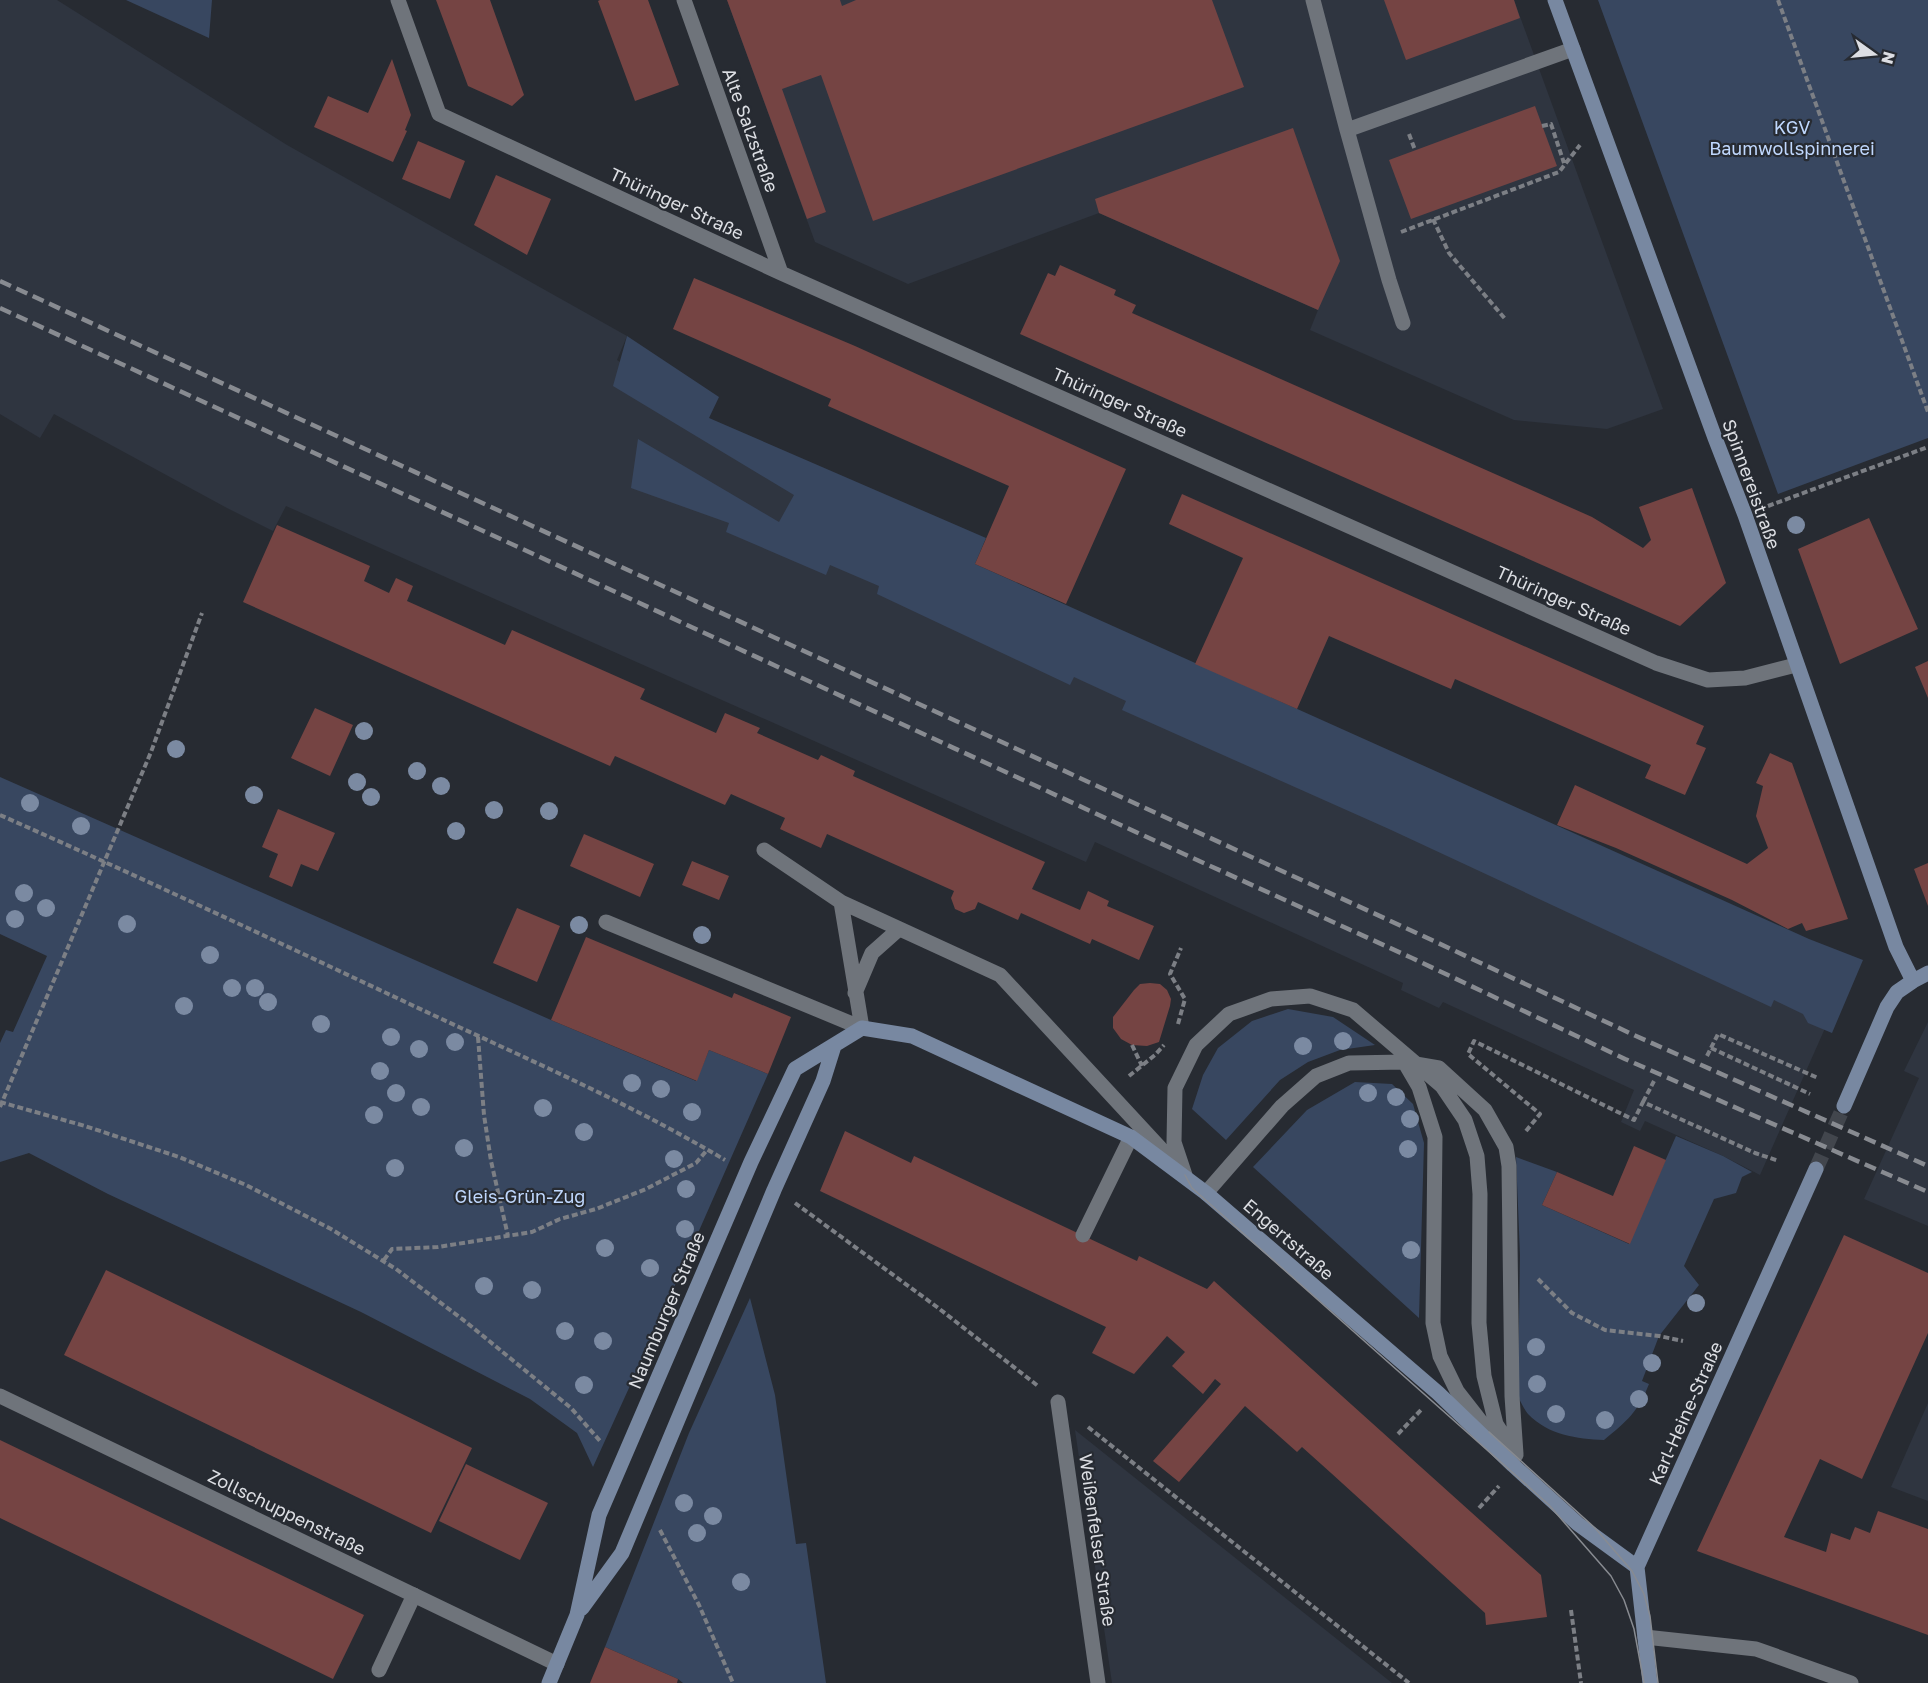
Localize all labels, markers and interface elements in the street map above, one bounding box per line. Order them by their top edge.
north arrow [1844,24,1904,84]
text: N [1877,49,1900,66]
street label: Alte Salzstraße [718,65,784,195]
park label: KGV Baumwollspinnerei [1709,116,1875,159]
street label: Thüringer Straße [606,162,748,244]
street label: Thüringer Straße [1049,362,1191,442]
street label: Spinnereistraße [1718,416,1786,552]
street label: Thüringer Straße [1493,560,1635,640]
park label: Gleis-Grün-Zug [455,1185,585,1207]
street label: Engertstraße [1239,1194,1339,1284]
street label: Naumburger Straße [623,1228,709,1392]
street label: Karl-Heine-Straße [1643,1338,1727,1488]
street label: Weißenfelser Straße [1075,1452,1121,1628]
street label: Zollschuppenstraße [205,1464,369,1560]

